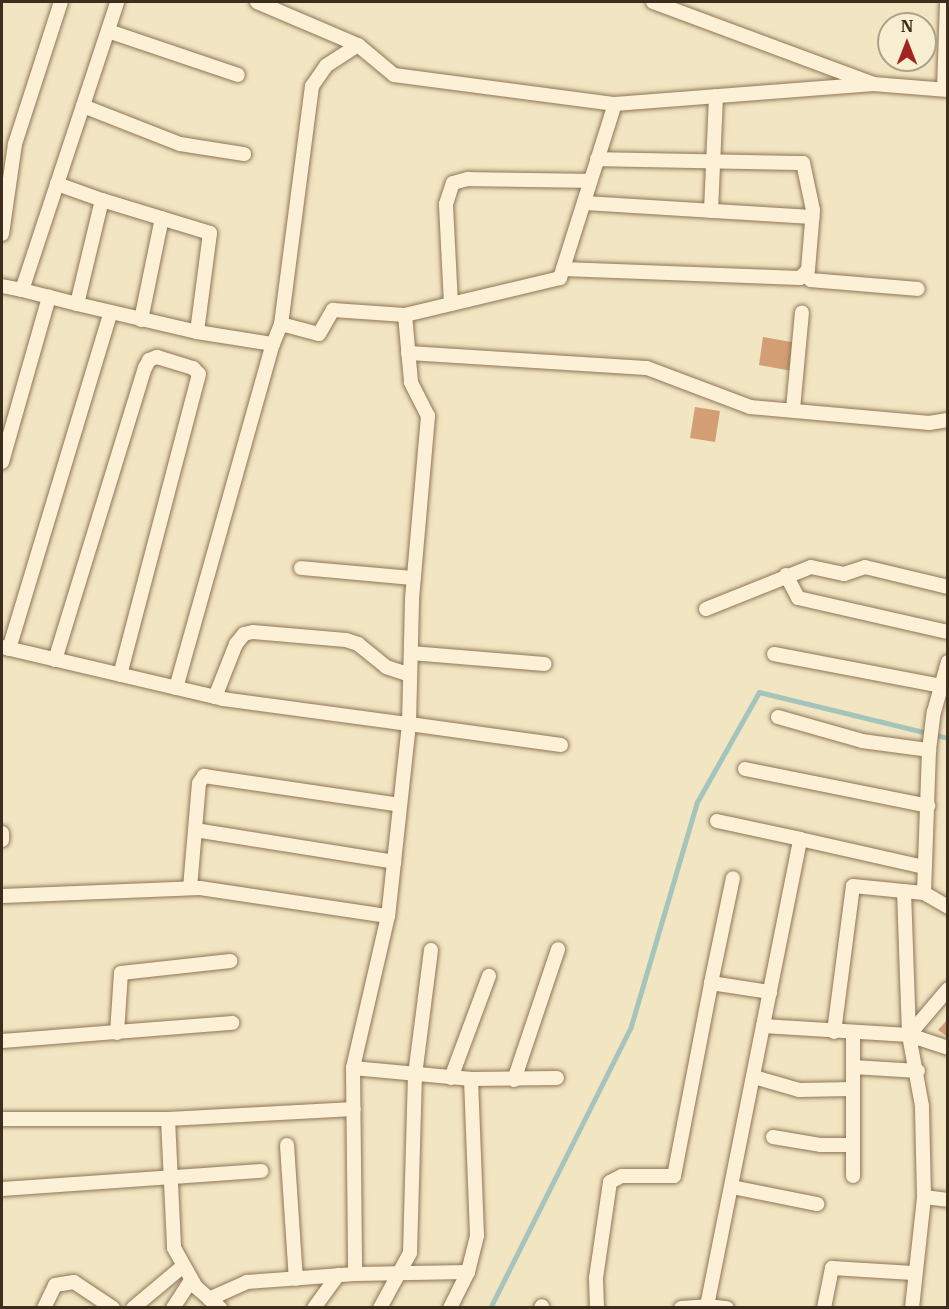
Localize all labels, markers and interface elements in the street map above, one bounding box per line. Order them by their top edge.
north arrow [877,12,937,72]
text: N [901,16,913,36]

